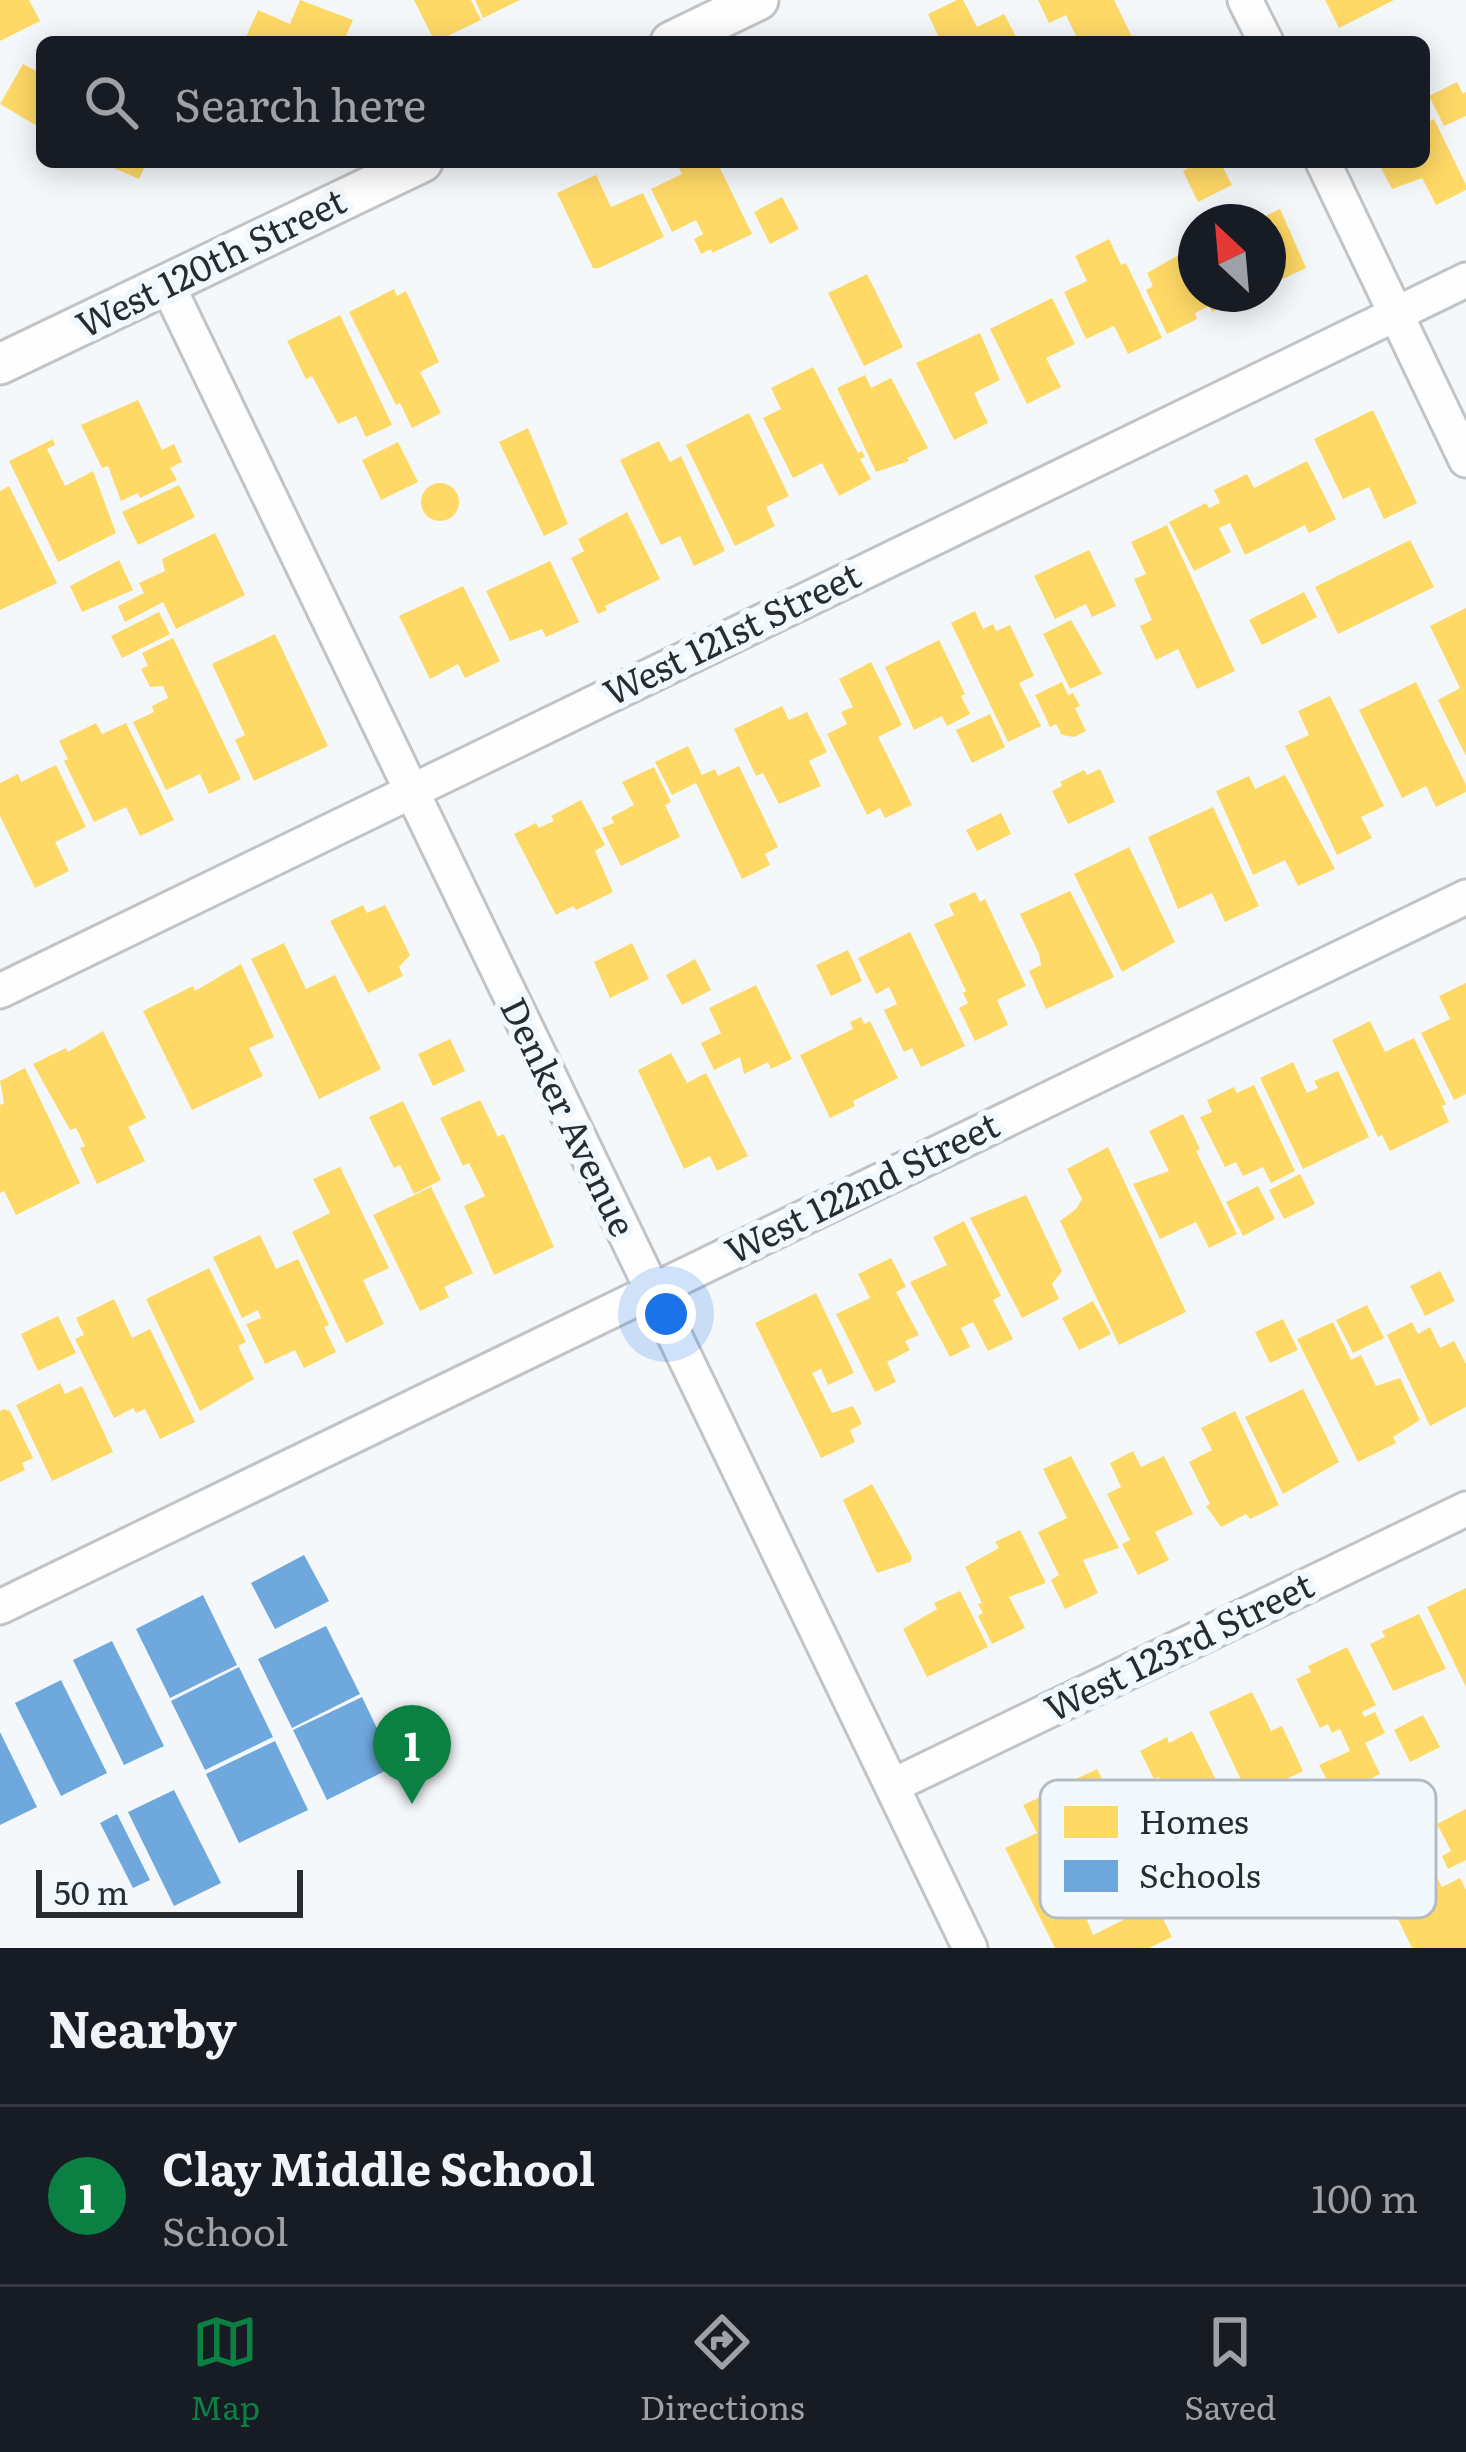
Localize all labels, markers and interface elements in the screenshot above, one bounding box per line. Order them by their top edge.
search box [36,36,1430,168]
icon: search [78,69,144,135]
text: Search here [174,69,426,136]
street label: West 120th Street [66,172,354,349]
north arrow [1178,204,1286,312]
street label: West 121st Street [593,546,869,717]
street label: Denker Avenue [489,987,651,1244]
street label: West 122nd Street [715,1096,1007,1275]
your location [636,1284,696,1344]
street label: West 123rd Street [1035,1556,1322,1733]
pin: 1 [373,1705,451,1804]
legend [1040,1780,1436,1918]
text: Homes [1139,1795,1249,1844]
text: Schools [1139,1849,1261,1898]
scale bar [36,1864,303,1917]
text: 50 m [54,1866,128,1915]
text: Nearby [48,1988,237,2064]
text: Clay Middle School [162,2133,595,2200]
text: 1 [79,2167,95,2225]
text: 100 m [1311,2167,1418,2225]
text: School [162,2200,288,2258]
tab: Map [190,2309,260,2430]
tab: Directions [640,2309,805,2430]
tab: Saved [1184,2309,1276,2430]

